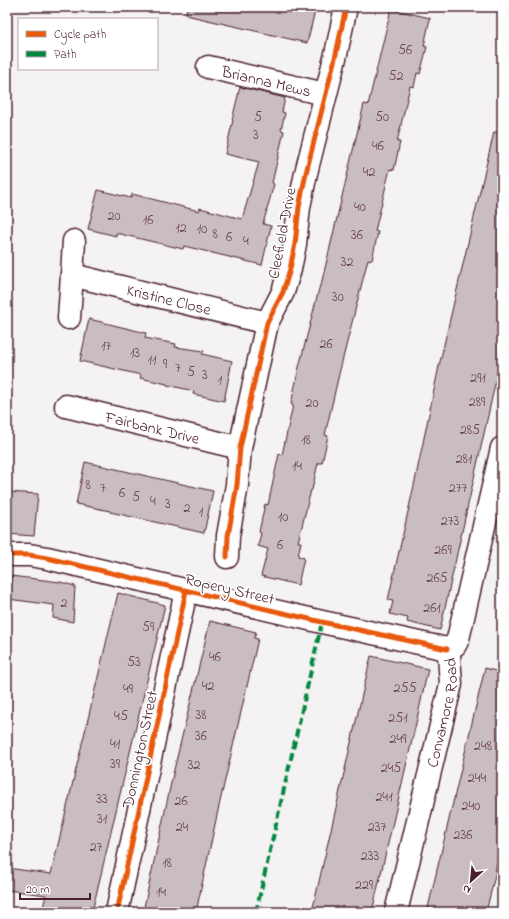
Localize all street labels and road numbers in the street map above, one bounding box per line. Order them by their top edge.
street label: Brianna Mews [218,60,313,104]
street label: Cleefield Drive [262,185,304,281]
street label: Kristine Close [124,279,214,323]
street label: Fairbank Drive [101,406,202,452]
street label: Ropery Street [182,568,277,612]
street label: Convamore Road [421,657,465,770]
street label: Donnington Street [117,688,165,811]

